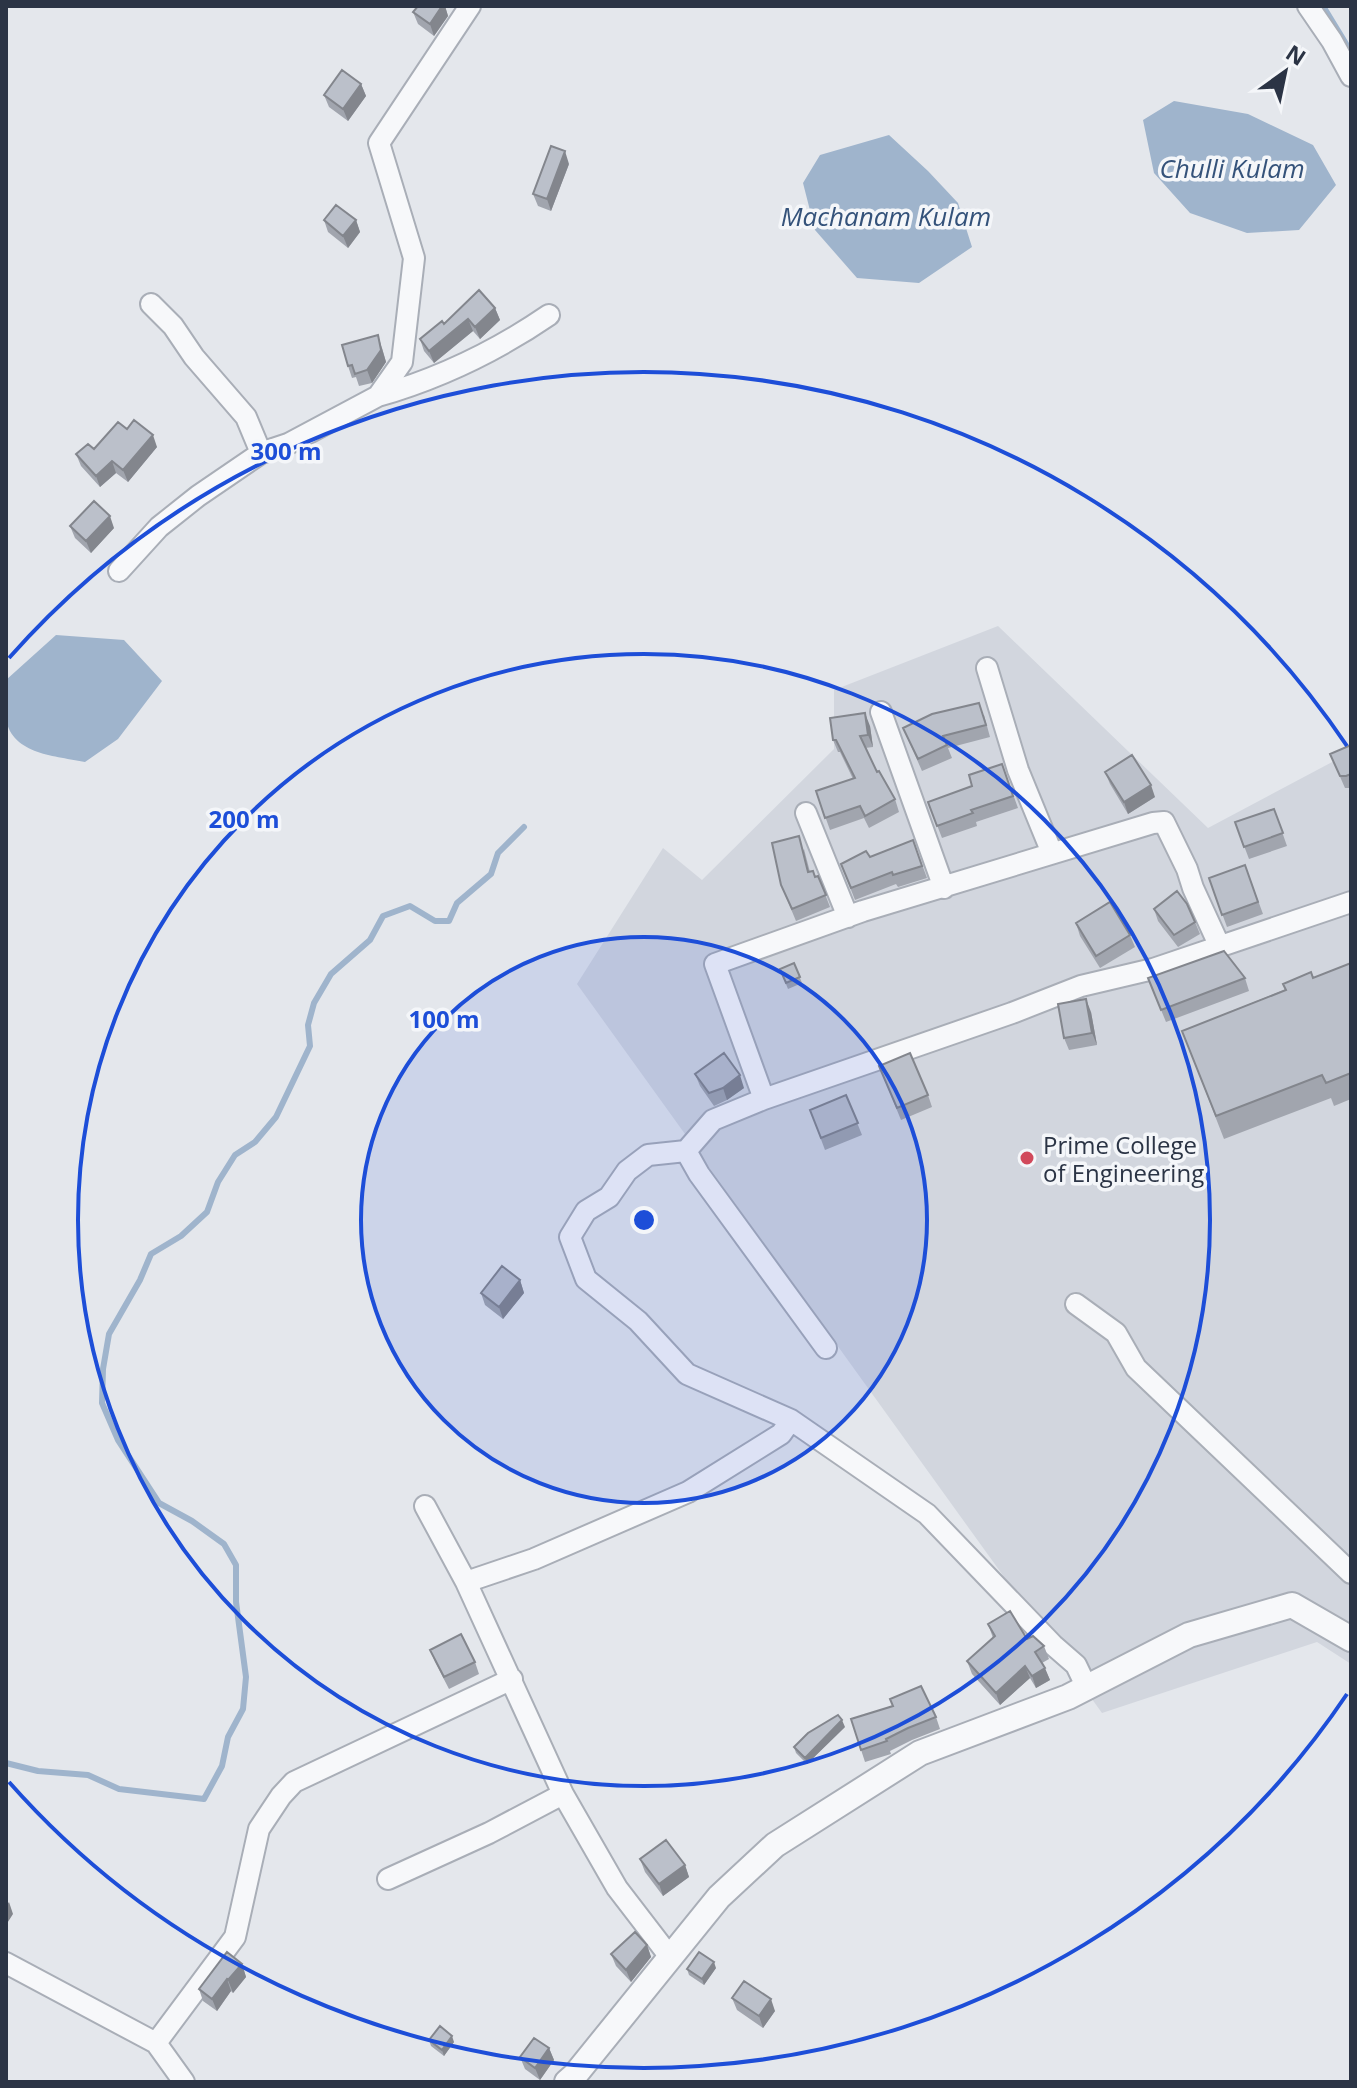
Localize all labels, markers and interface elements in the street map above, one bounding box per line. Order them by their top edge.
north arrow [1245,32,1325,112]
text: N [1281,37,1312,72]
water label: Chulli Kulam [1159,150,1305,186]
water label: Machanam Kulam [781,198,991,234]
text: 300 m [251,434,321,467]
text: 200 m [209,802,279,835]
text: 100 m [409,1002,479,1035]
place label: Prime College of Engineering [1043,1128,1204,1189]
marker: Prime College of Engineering [1018,1149,1036,1167]
centre of rings [630,1206,658,1234]

